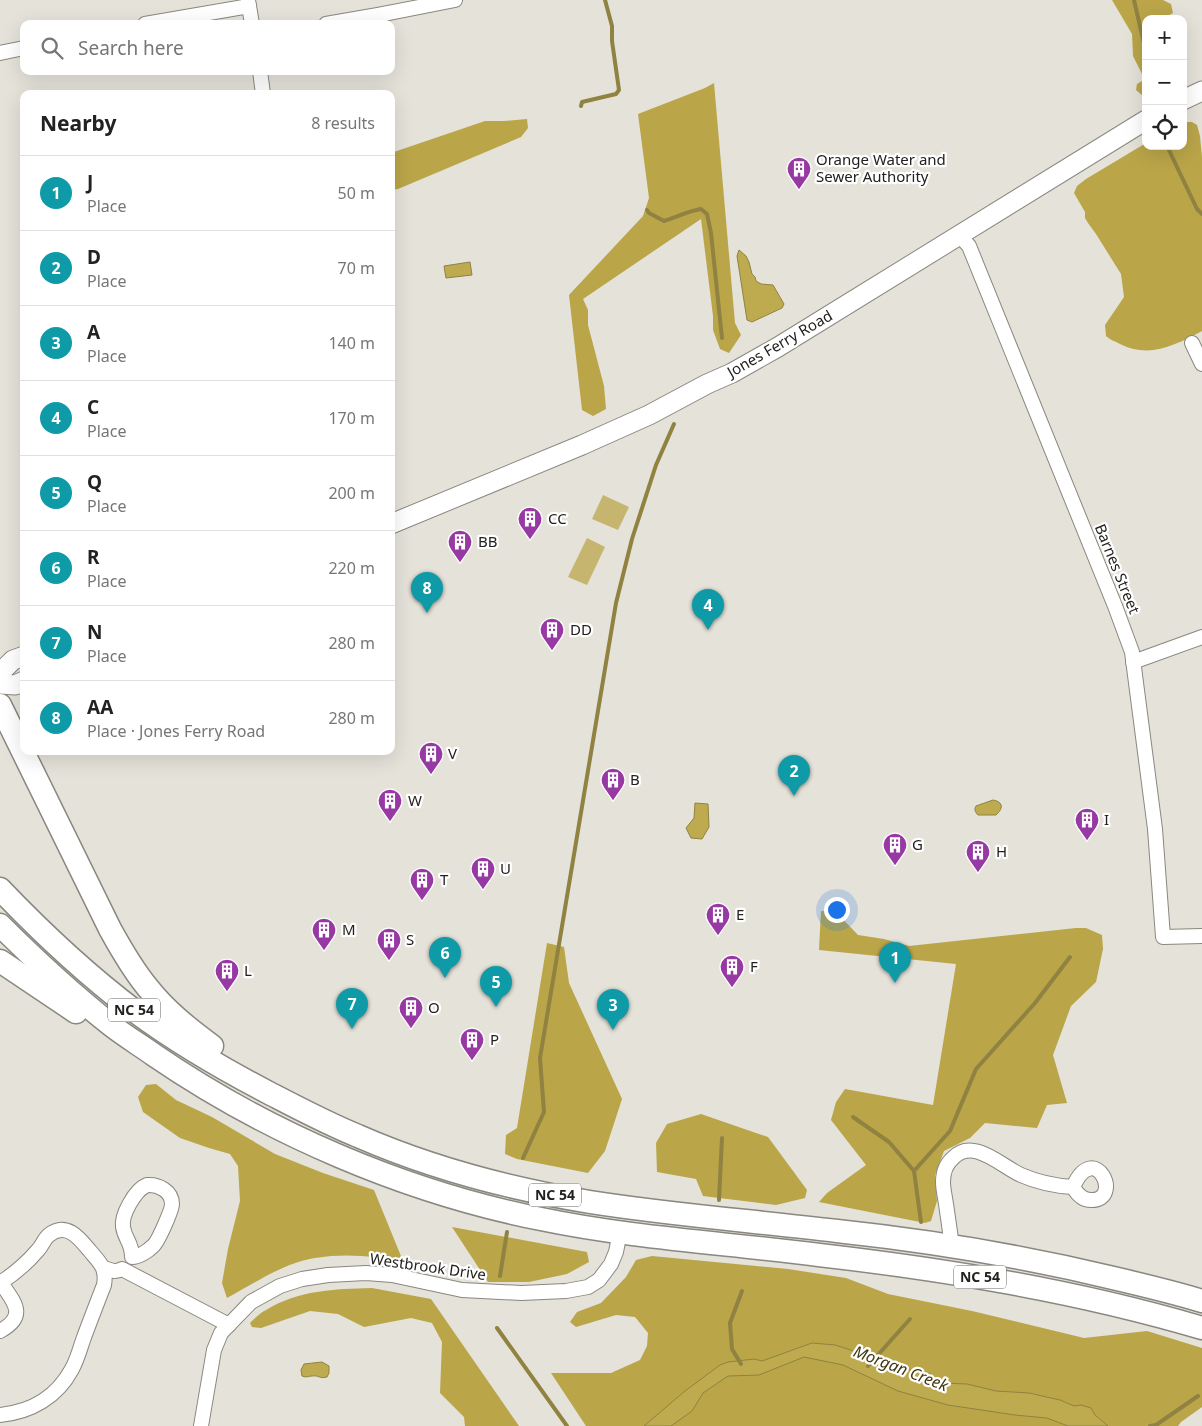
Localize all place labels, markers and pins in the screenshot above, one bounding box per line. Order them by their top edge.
place label: Orange Water and Sewer Authority [816,149,946,186]
building icon: Orange Water and Sewer Authority [786,156,812,190]
building icon: CC [517,506,543,540]
place label: CC [548,508,567,528]
building icon: BB [447,529,473,563]
place label: BB [478,531,498,551]
pin: 8 [411,572,443,613]
pin: 4 [692,589,724,630]
building icon: DD [539,617,565,651]
place label: DD [570,619,592,639]
building icon: V [418,741,444,775]
place label: V [448,743,457,763]
pin: 2 [778,755,810,796]
building icon: B [600,767,626,801]
place label: B [630,769,640,789]
building icon: W [377,788,403,822]
place label: W [408,790,422,810]
building icon: I [1074,807,1100,841]
place label: I [1104,809,1109,829]
building icon: G [882,832,908,866]
place label: G [912,834,923,854]
building icon: H [965,839,991,873]
place label: H [996,841,1007,861]
building icon: U [470,856,496,890]
place label: U [500,858,511,878]
building icon: T [409,867,435,901]
place label: T [440,869,449,889]
building icon: E [705,902,731,936]
place label: E [736,904,744,924]
building icon: M [311,917,337,951]
place label: M [342,919,356,939]
building icon: S [376,927,402,961]
place label: S [406,929,414,949]
pin: 6 [429,937,461,978]
pin: 1 [879,942,911,983]
building icon: F [719,954,745,988]
place label: F [750,956,758,976]
building icon: L [214,958,240,992]
place label: L [244,960,252,980]
pin: 5 [480,966,512,1007]
pin: 7 [336,988,368,1029]
pin: 3 [597,989,629,1030]
building icon: O [398,995,424,1029]
place label: O [428,997,440,1017]
building icon: P [459,1027,485,1061]
place label: P [490,1029,499,1049]

